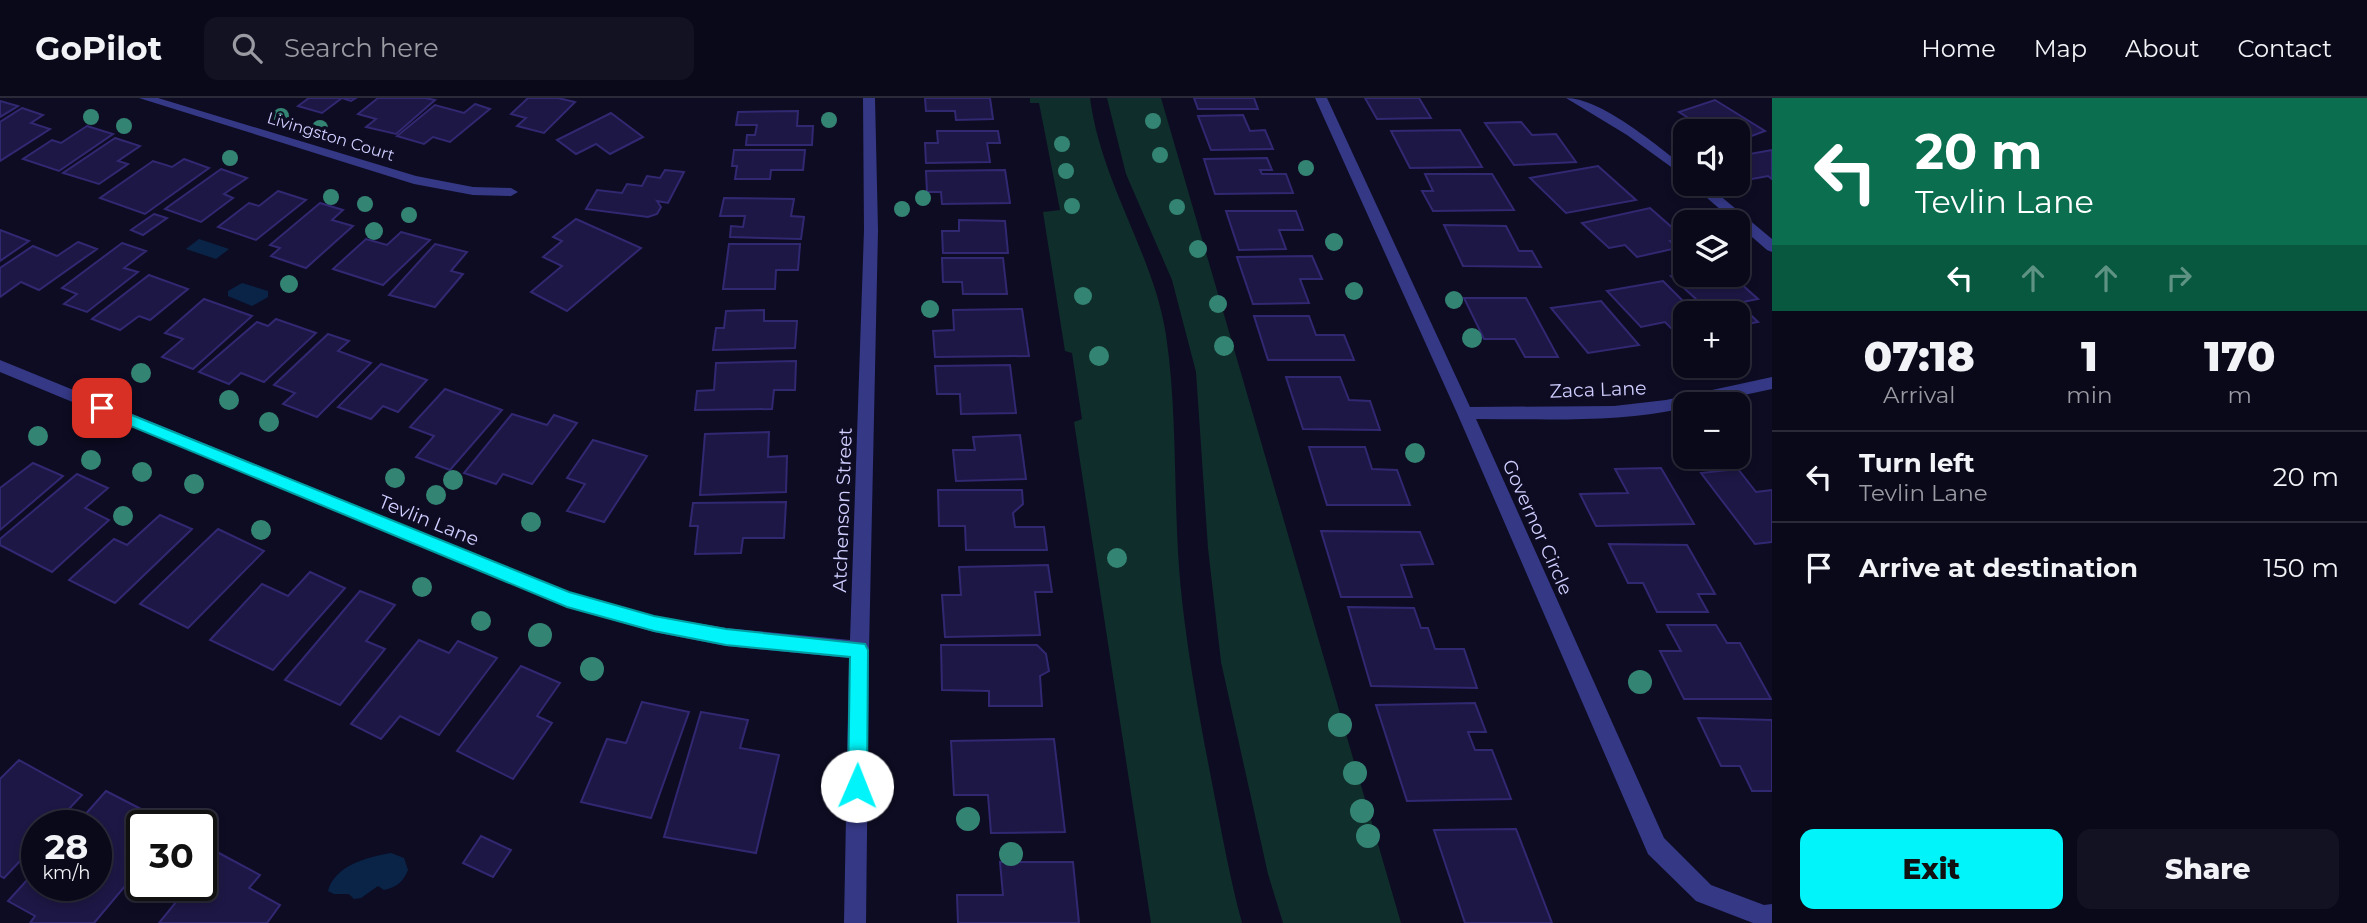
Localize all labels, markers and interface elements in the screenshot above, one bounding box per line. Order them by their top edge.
search box [204,17,694,80]
text: GoPilot [35,28,162,68]
icon: search [228,29,266,67]
text: Search here [284,32,439,64]
text: Home [1921,34,1996,63]
text: Map [2034,34,2087,63]
text: About [2125,34,2199,63]
text: Contact [2237,34,2332,63]
street label: Livingston Court [265,108,397,165]
map controls [1673,119,1750,469]
button: sound [1673,119,1750,196]
text: 20 m [1915,122,2042,181]
icon: left [1800,126,1891,217]
text: Tevlin Lane [1915,182,2094,221]
button: layers [1673,210,1750,287]
icon: left [1941,259,1979,297]
icon: ahead [2014,259,2052,297]
icon: ahead [2087,259,2125,297]
icon: right [2160,259,2198,297]
button: + [1673,301,1750,378]
text: 07:18 [1863,330,1975,382]
text: 1 [2081,330,2098,382]
text: 170 [2204,330,2275,382]
street label: Zaca Lane [1549,376,1647,403]
pin [72,378,132,438]
text: Arrival [1883,381,1955,409]
text: min [2066,381,2113,409]
text: m [2228,381,2252,409]
icon: arrive [83,389,121,427]
button: − [1673,392,1750,469]
street label: Atchenson Street [828,427,857,593]
text: Turn left [1859,447,1975,479]
street label: Governor Circle [1497,456,1578,598]
icon: left [1800,458,1838,496]
text: 20 m [2273,461,2339,493]
text: Tevlin Lane [1859,479,1988,507]
street label: Tevlin Lane [375,490,482,551]
icon: arrive [1800,549,1838,587]
text: Arrive at destination [1859,552,2138,584]
text: 150 m [2263,552,2339,584]
position arrow [820,749,894,823]
speed limit sign: 30 [126,810,217,901]
text: 28 [45,825,88,868]
button: Exit [1800,829,2063,909]
button: Share [2077,829,2339,909]
text: km/h [42,862,91,884]

